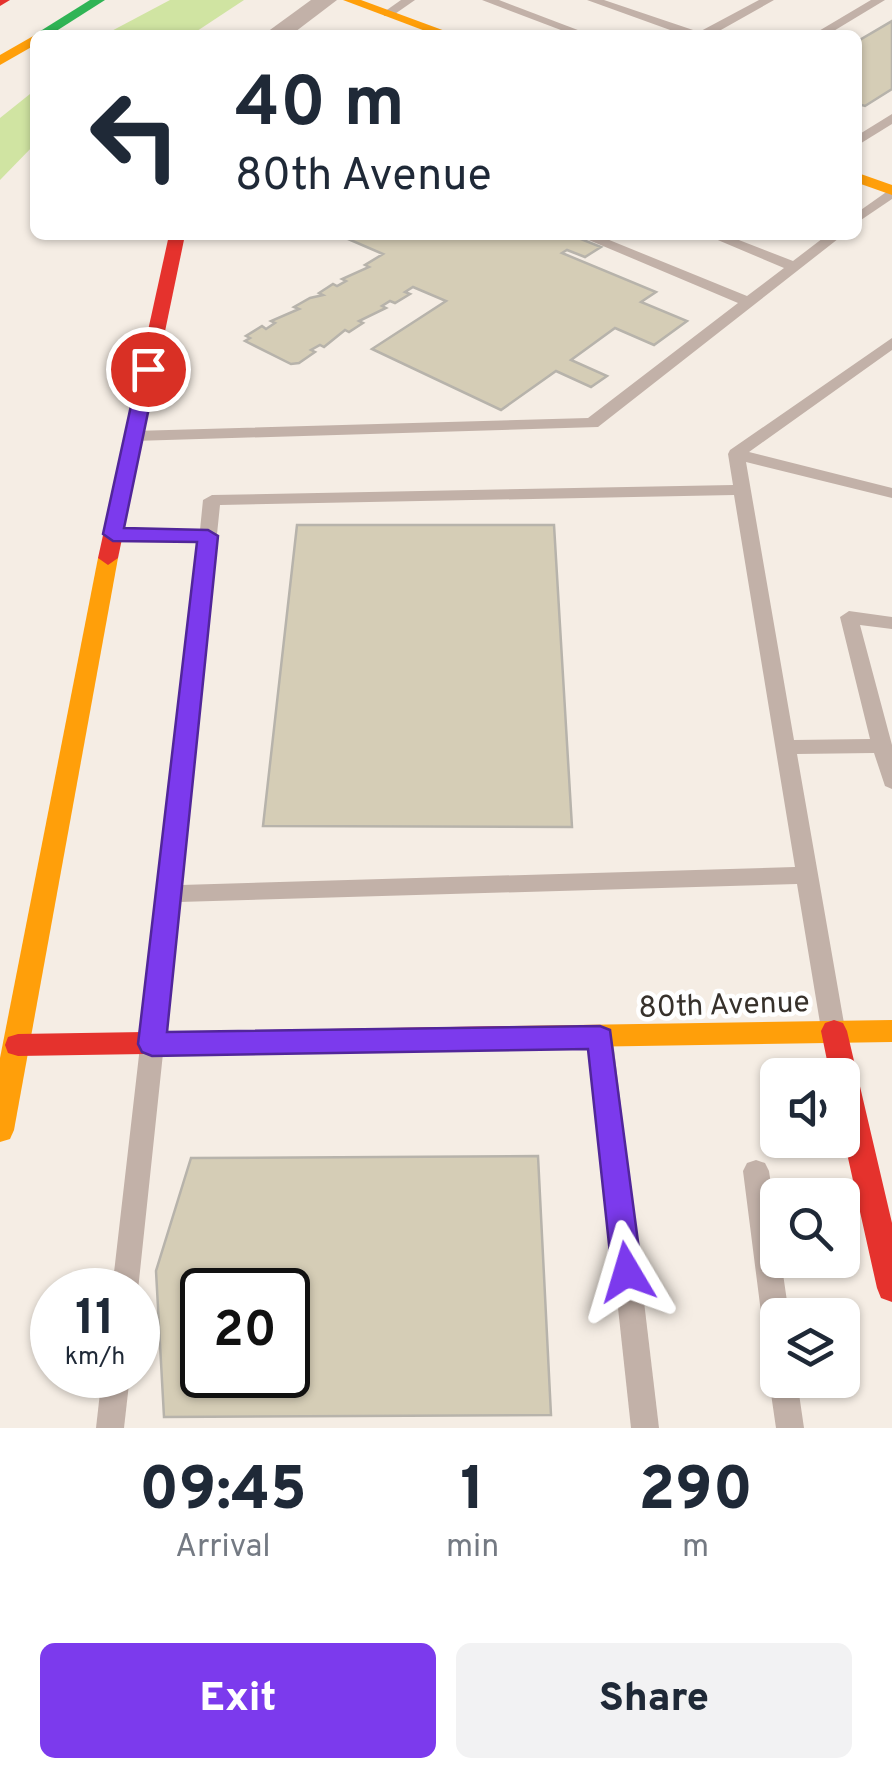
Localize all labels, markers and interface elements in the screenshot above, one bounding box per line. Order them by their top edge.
text: 40 m [235,62,405,151]
icon: left [70,70,200,200]
text: 80th Avenue [235,149,492,206]
pin [106,327,191,412]
icon: arrive [121,342,176,397]
street label: 80th Avenue [638,985,810,1028]
map controls [760,1058,860,1398]
button: sound [760,1058,860,1158]
button: search [760,1178,860,1278]
position arrow [575,1220,679,1324]
speed limit sign: 20 [180,1268,310,1398]
text: 11 [75,1289,115,1352]
button: layers [760,1298,860,1398]
text: km/h [65,1342,125,1374]
text: 09:45 [139,1455,307,1531]
text: 1 [460,1455,485,1531]
text: 290 [639,1455,753,1531]
text: Arrival [175,1528,271,1568]
text: min [446,1528,499,1568]
text: m [682,1528,709,1568]
button: Exit [40,1643,436,1758]
button: Share [456,1643,852,1758]

